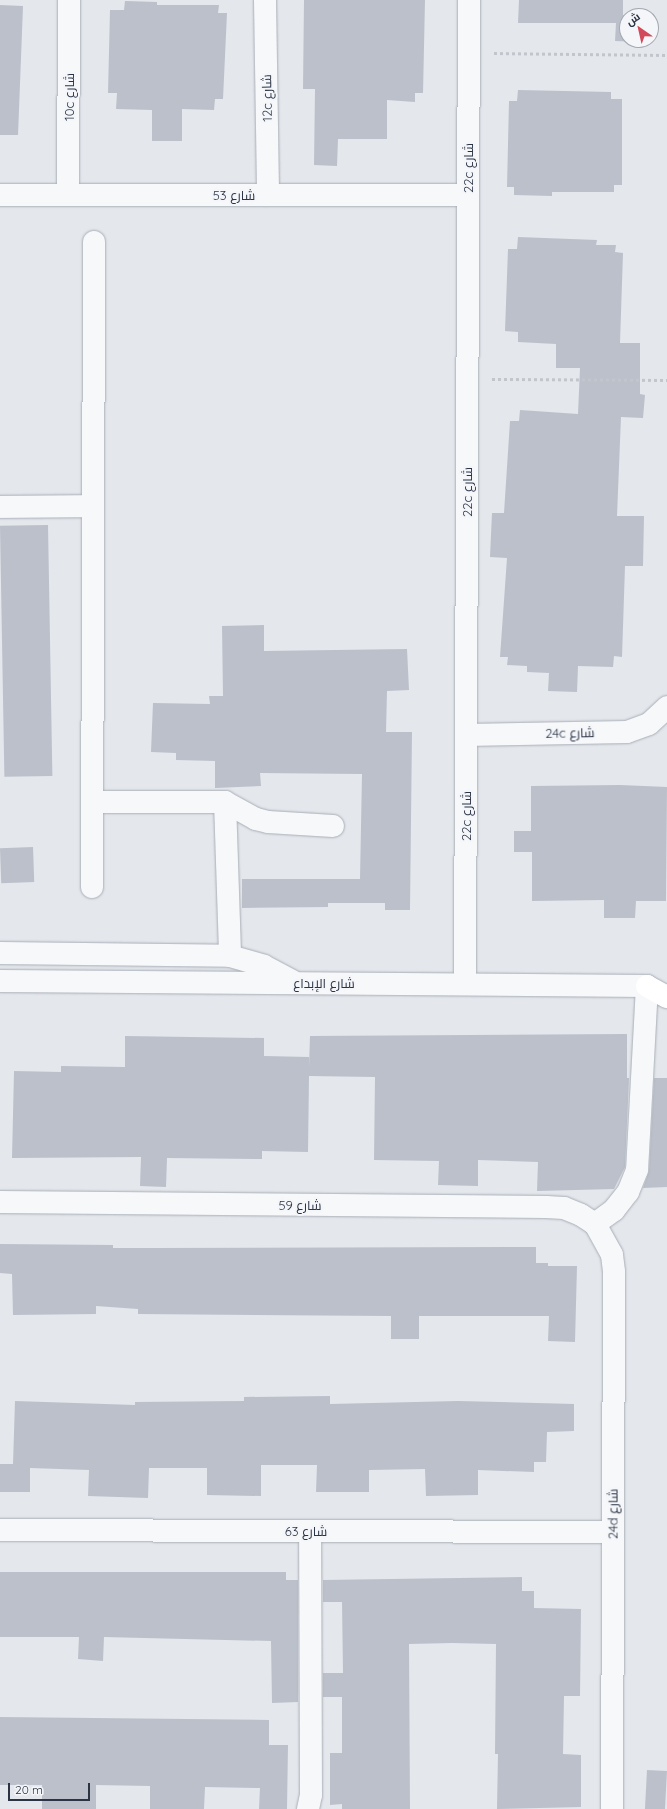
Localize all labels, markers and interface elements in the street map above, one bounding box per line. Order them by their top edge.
north arrow [619,8,659,48]
text: ش [623,9,643,29]
street label: 10c شارع [61,73,77,121]
street label: 12c شارع [259,74,275,122]
street label: 22c شارع [460,143,476,193]
street label: شارع 53 [213,187,255,203]
street label: 22c شارع [459,467,475,517]
street label: 24c شارع [545,725,595,741]
street label: 22c شارع [458,791,474,841]
street label: شارع الإبداع [293,975,355,991]
street label: شارع 59 [278,1197,322,1213]
street label: 24d شارع [605,1489,621,1539]
street label: شارع 63 [285,1523,327,1539]
scale bar [10,1775,92,1801]
text: 20 m [15,1782,43,1797]

